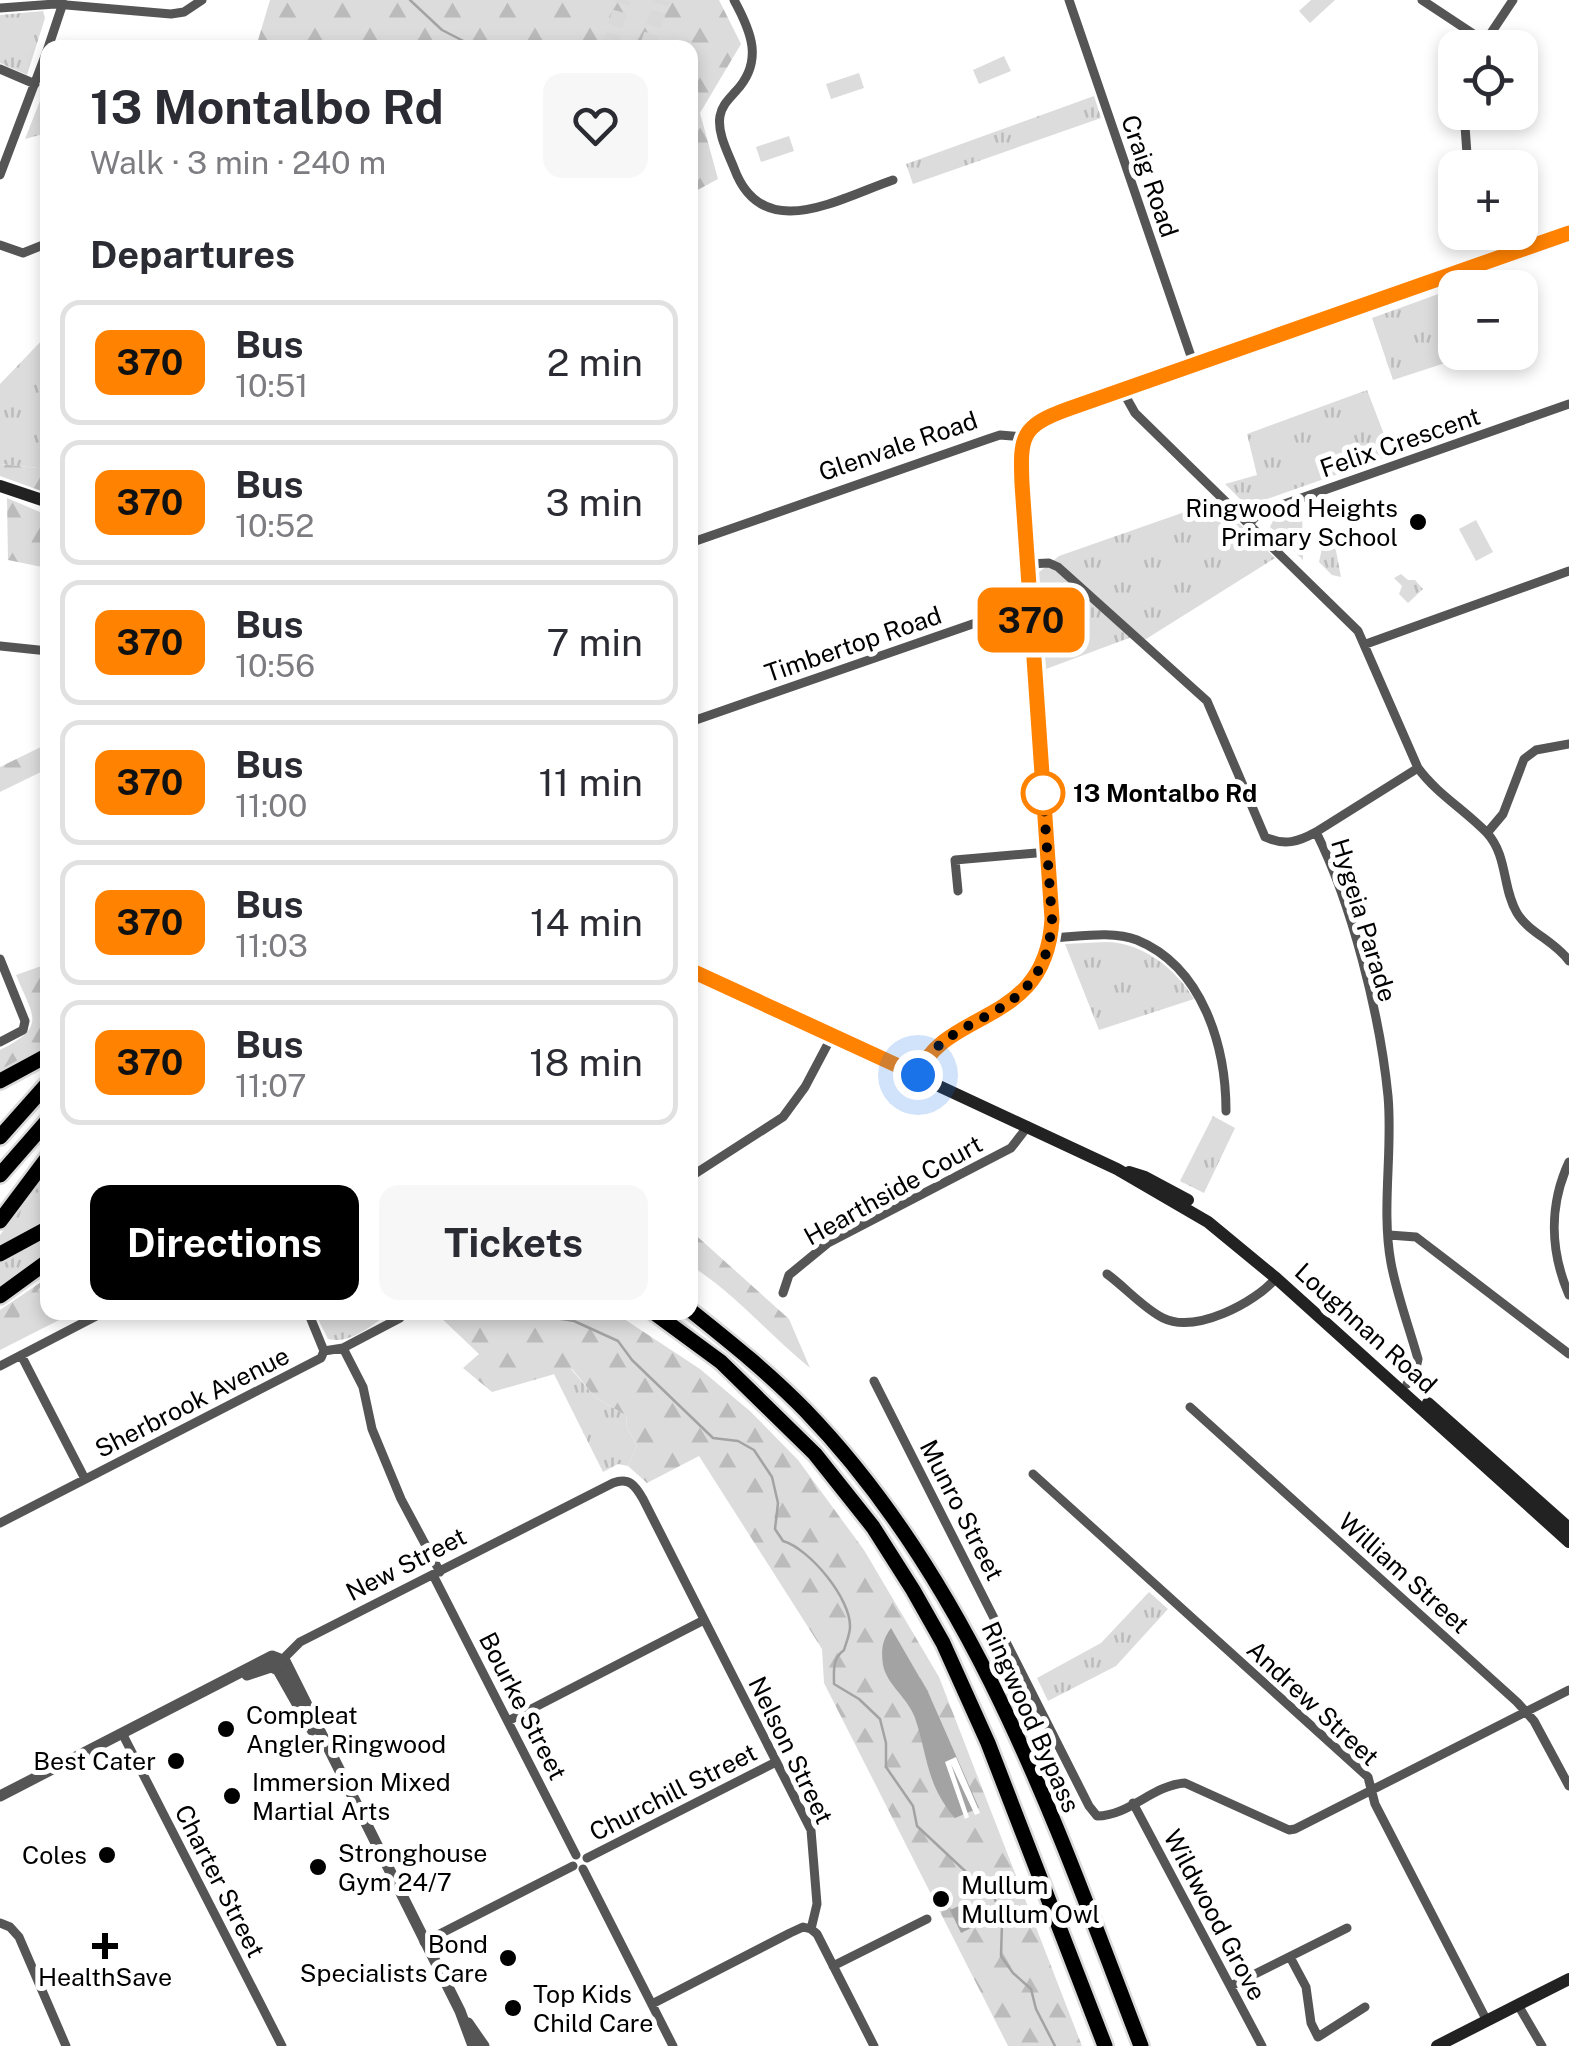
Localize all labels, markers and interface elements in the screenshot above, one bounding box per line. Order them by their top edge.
map controls [1438,30,1538,370]
button: locate [1438,30,1538,130]
button: heart [543,73,648,178]
text: 13 Montalbo Rd [90,78,444,135]
street label: Craig Road [1115,111,1185,241]
text: Walk · 3 min · 240 m [90,144,386,181]
button: + [1438,150,1538,250]
text: Departures [90,232,295,277]
button: − [1438,270,1538,370]
text: Bus [235,322,304,367]
text: 2 min [547,340,643,385]
text: 370 [117,342,183,383]
text: 10:51 [235,367,308,404]
street label: Felix Crescent [1316,401,1484,483]
street label: Glenvale Road [815,405,981,487]
text: Bus [235,462,304,507]
text: 3 min [545,480,643,525]
text: 370 [117,482,183,523]
place label: Ringwood Heights Primary School [1185,493,1398,552]
text: 10:52 [235,507,314,544]
marker: Ringwood Heights Primary School [1407,511,1429,533]
line badge: 370 [974,588,1088,652]
street label: Timbertop Road [761,600,945,688]
text: 370 [998,600,1064,641]
text: Bus [235,602,304,647]
text: 7 min [546,620,643,665]
text: 370 [117,622,183,663]
text: 10:56 [235,647,315,684]
text: Bus [235,742,304,787]
text: 11 min [538,760,643,805]
text: 370 [117,762,183,803]
marker: 13 Montalbo Rd [1022,772,1064,814]
place label: 13 Montalbo Rd [1073,778,1257,808]
text: 11:00 [235,787,307,824]
street label: Hygeia Parade [1325,835,1403,1005]
text: Bus [235,882,304,927]
text: 14 min [530,900,643,945]
text: 370 [117,902,183,943]
text: 11:03 [235,927,308,964]
text: Bus [235,1022,304,1067]
text: 18 min [529,1040,643,1085]
text: 370 [117,1042,183,1083]
your location [893,1050,943,1100]
text: 11:07 [235,1067,306,1104]
street label: Hearthside Court [799,1129,987,1251]
button: Directions [90,1185,359,1300]
button: Tickets [379,1185,648,1300]
street label: Loughnan Road [1289,1256,1443,1400]
street label: Sherbrook Avenue [90,1340,294,1464]
street label: Munro Street [914,1435,1010,1585]
street label: William Street [1332,1506,1476,1640]
street label: New Street [341,1521,471,1607]
street label: Ringwood Bypass [976,1617,1086,1817]
street label: Bourke Street [473,1627,573,1785]
street label: Andrew Street [1241,1634,1385,1772]
street label: Nelson Street [742,1671,840,1829]
place label: Compleat Angler Ringwood [246,1700,446,1759]
marker: Compleat Angler Ringwood [215,1718,237,1740]
street label: Churchill Street [584,1737,762,1847]
place label: Best Cater [33,1746,156,1776]
marker: Best Cater [165,1750,187,1772]
place label: Immersion Mixed Martial Arts [252,1767,451,1826]
marker: Immersion Mixed Martial Arts [221,1785,243,1807]
street label: Charter Street [169,1800,271,1962]
street label: Wildwood Grove [1157,1825,1273,2005]
place label: Stronghouse Gym 24/7 [338,1838,488,1897]
place label: Coles [22,1840,87,1870]
marker: Coles [96,1844,118,1866]
marker: Stronghouse Gym 24/7 [307,1856,329,1878]
place label: Mullum Mullum Owl [961,1870,1100,1929]
marker: Mullum Mullum Owl [930,1888,952,1910]
place label: Bond Specialists Care [300,1929,488,1988]
marker: HealthSave [94,1935,116,1957]
marker: Bond Specialists Care [497,1947,519,1969]
place label: HealthSave [38,1962,172,1992]
place label: Top Kids Child Care [533,1979,654,2038]
marker: Top Kids Child Care [502,1997,524,2019]

